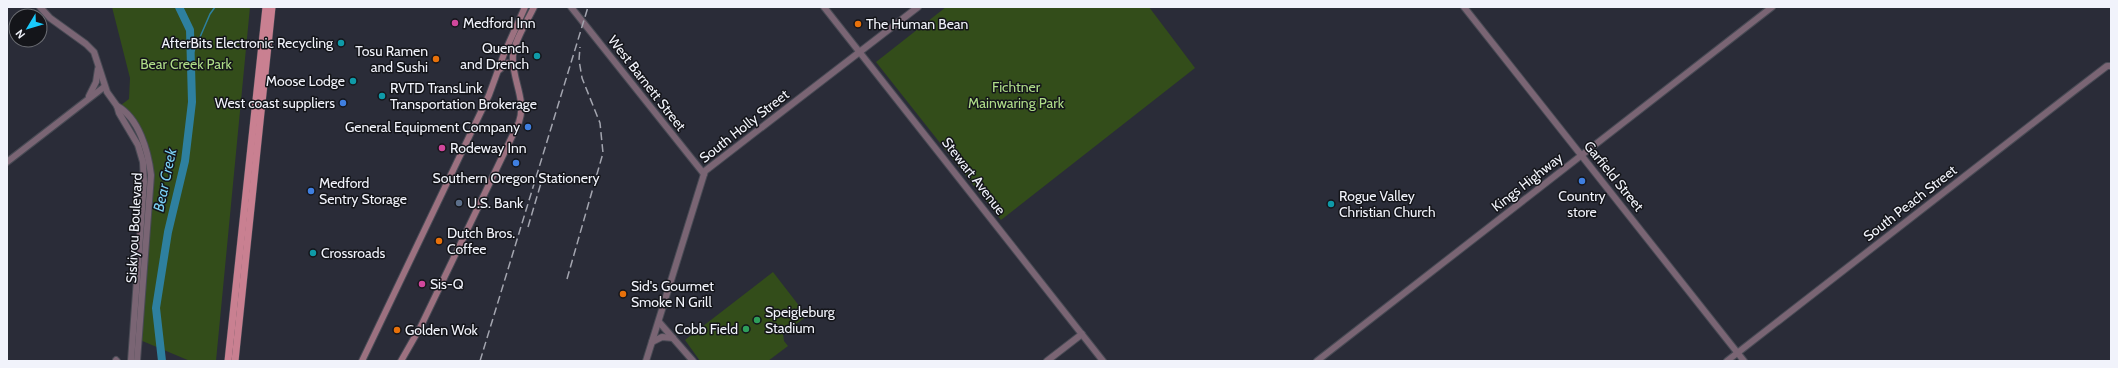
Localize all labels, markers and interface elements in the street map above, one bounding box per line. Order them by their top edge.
north arrow [8,8,48,48]
place label: Medford Inn [463,14,536,32]
place label: The Human Bean [866,15,969,33]
marker: Medford Inn [450,18,460,28]
marker: The Human Bean [853,19,863,29]
text: N [12,27,28,42]
street label: West Barnett Street [604,32,690,135]
place label: AfterBits Electronic Recycling [161,34,334,52]
marker: AfterBits Electronic Recycling [336,38,346,48]
place label: Quench and Drench [460,39,529,73]
place label: Tosu Ramen and Sushi [355,42,428,76]
marker: Quench and Drench [532,51,542,61]
marker: Tosu Ramen and Sushi [431,54,441,64]
park label: Bear Creek Park [140,55,233,73]
place label: Moose Lodge [266,72,345,90]
marker: Moose Lodge [348,76,358,86]
park label: Fichtner Mainwaring Park [968,78,1065,112]
place label: RVTD TransLink Transportation Brokerage [390,79,537,113]
street label: South Holly Street [696,85,793,167]
marker: RVTD TransLink Transportation Brokerage [377,91,387,101]
place label: West coast suppliers [215,94,335,112]
marker: West coast suppliers [338,98,348,108]
place label: General Equipment Company [345,118,520,136]
marker: General Equipment Company [523,122,533,132]
street label: Stewart Avenue [938,134,1010,218]
street label: Garfield Street [1580,137,1648,215]
place label: Rodeway Inn [450,139,527,157]
marker: Rodeway Inn [437,143,447,153]
water label: Bear Creek [150,146,181,213]
street label: Kings Highway [1488,149,1566,215]
marker: Southern Oregon Stationery [511,158,521,168]
street label: South Peach Street [1860,161,1960,245]
place label: Southern Oregon Stationery [433,169,599,187]
street label: Siskiyou Boulevard [122,172,146,284]
place label: Medford Sentry Storage [319,174,407,208]
marker: Country store [1577,176,1587,186]
marker: Medford Sentry Storage [306,186,316,196]
place label: Rogue Valley Christian Church [1339,187,1436,221]
place label: Country store [1558,187,1606,221]
place label: U.S. Bank [467,194,524,212]
marker: U.S. Bank [454,198,464,208]
marker: Rogue Valley Christian Church [1326,199,1336,209]
place label: Dutch Bros. Coffee [447,224,515,258]
marker: Dutch Bros. Coffee [434,236,444,246]
place label: Crossroads [321,244,385,262]
marker: Crossroads [308,248,318,258]
place label: Sis-Q [430,275,464,293]
place label: Sid's Gourmet Smoke N Grill [631,277,714,311]
marker: Sis-Q [417,279,427,289]
marker: Sid's Gourmet Smoke N Grill [618,289,628,299]
place label: Speigleburg Stadium [765,303,836,337]
marker: Speigleburg Stadium [752,315,762,325]
place label: Cobb Field [675,320,738,338]
place label: Golden Wok [405,321,479,339]
marker: Cobb Field [741,324,751,334]
marker: Golden Wok [392,325,402,335]

